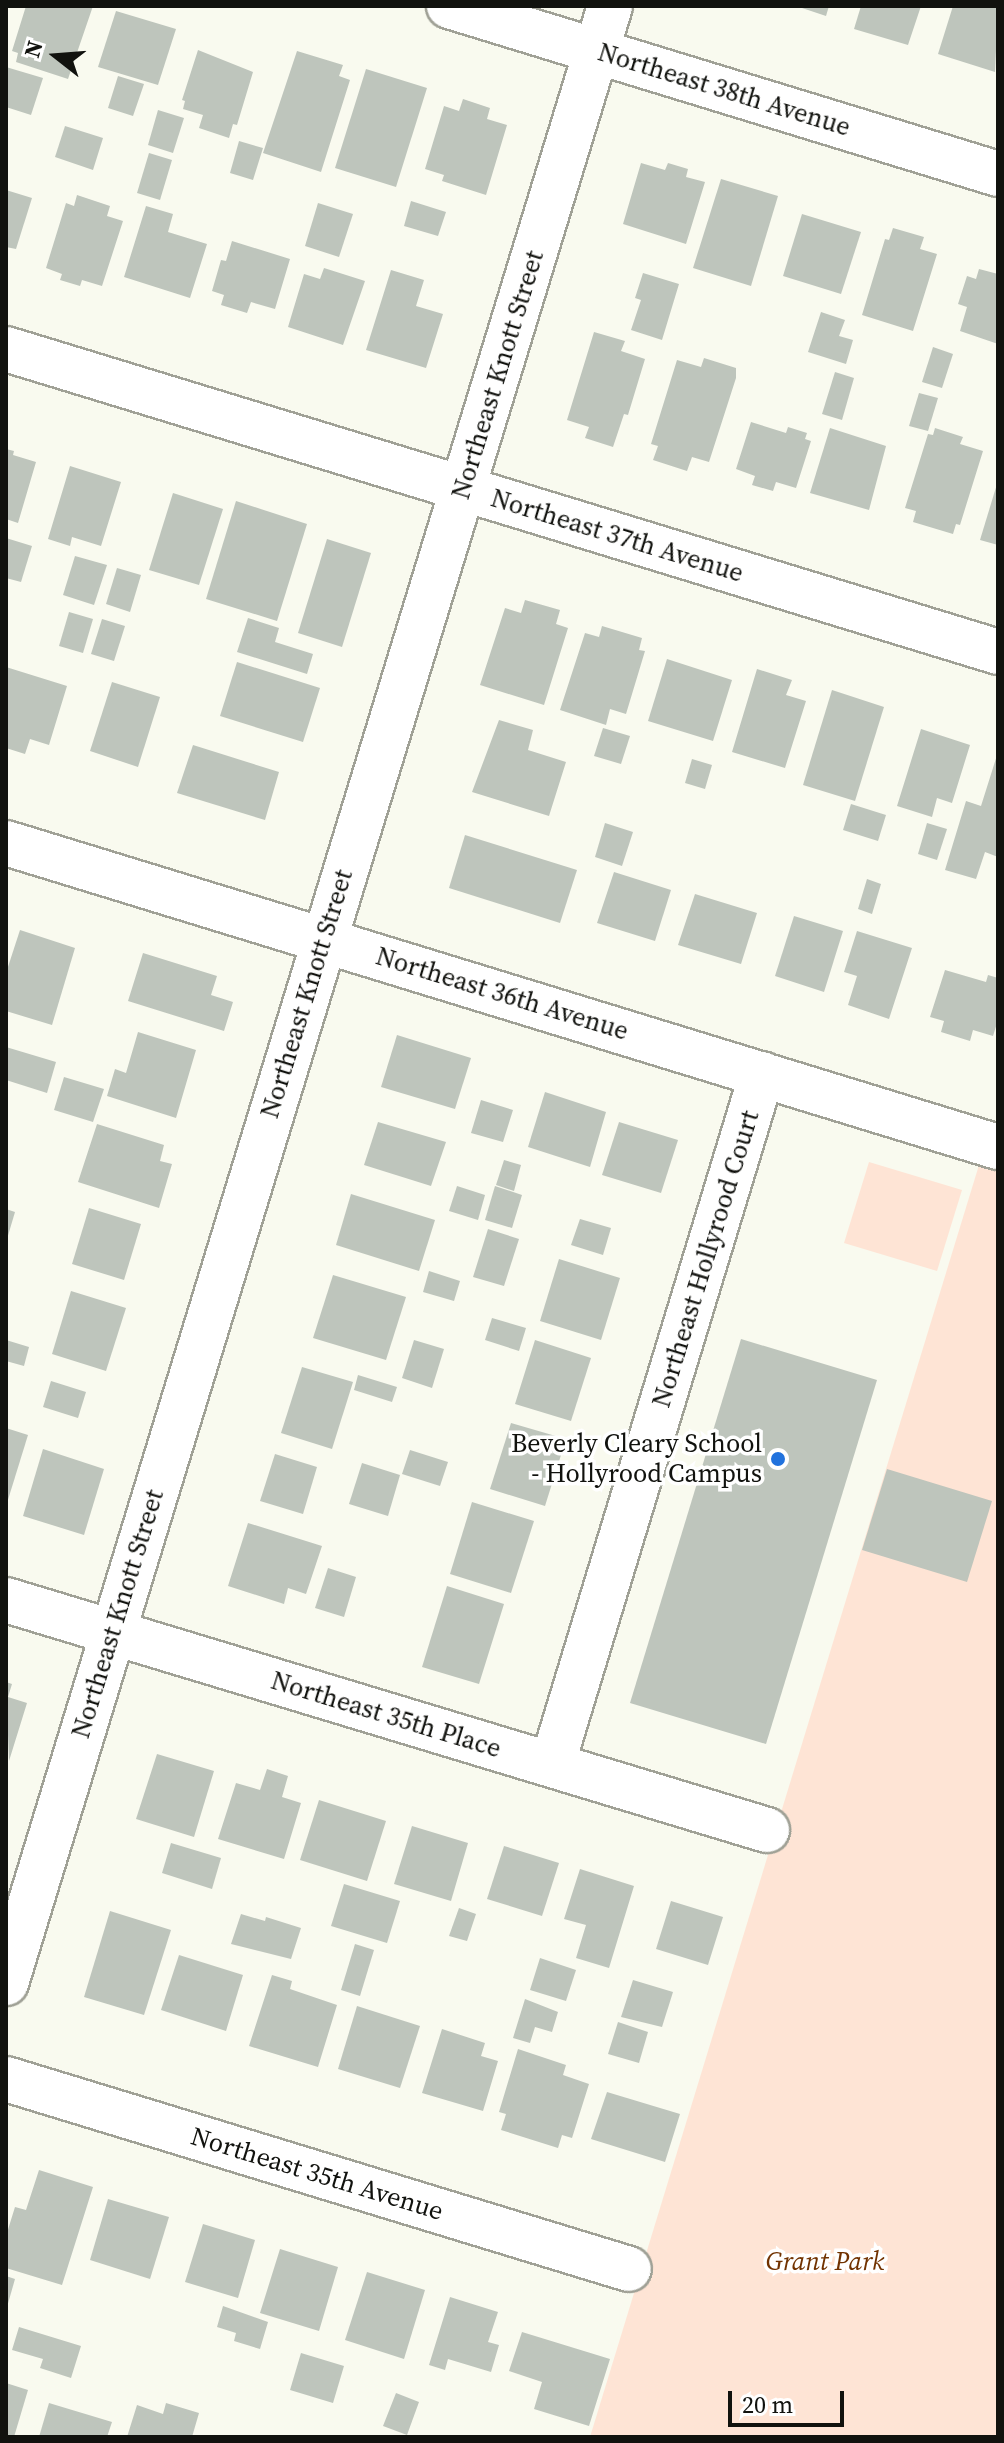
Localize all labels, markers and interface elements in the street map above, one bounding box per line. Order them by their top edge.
north arrow [16,16,96,96]
text: N [16,37,50,61]
street label: Northeast 38th Avenue [594,37,854,143]
street label: Northeast Knott Street [445,247,551,503]
street label: Northeast 37th Avenue [487,483,747,589]
street label: Northeast Knott Street [254,866,360,1122]
street label: Northeast 36th Avenue [372,941,632,1047]
street label: Northeast Hollyrood Court [646,1107,766,1411]
place label: Beverly Cleary School - Hollyrood Campus [511,1428,762,1490]
marker: Beverly Cleary School - Hollyrood Campus [769,1450,787,1468]
street label: Northeast Knott Street [65,1486,171,1742]
street label: Northeast 35th Place [267,1665,505,1765]
street label: Northeast 35th Avenue [187,2121,447,2227]
park label: Grant Park [766,2246,884,2278]
scale bar [732,2375,848,2425]
text: 20 m [742,2388,793,2421]

